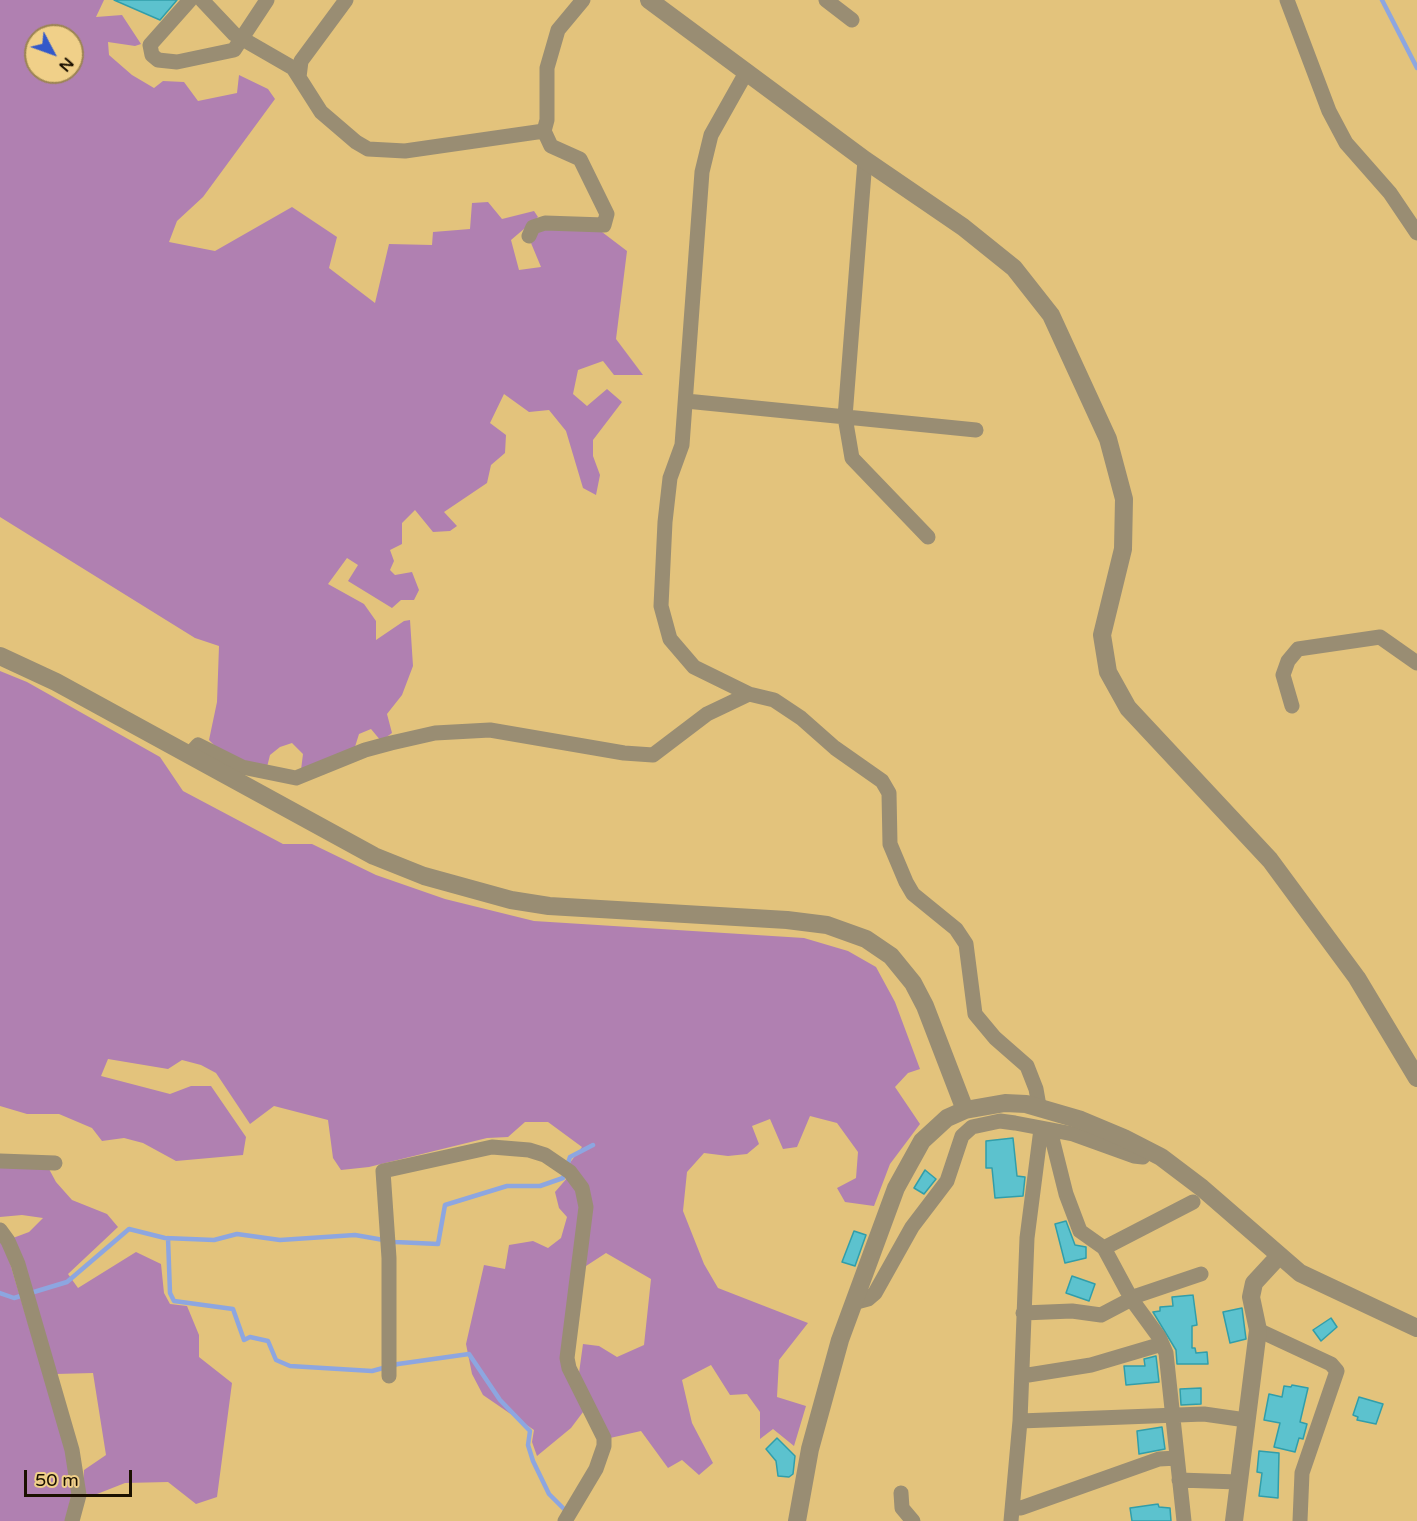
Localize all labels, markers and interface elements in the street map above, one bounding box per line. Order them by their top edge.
north arrow [24,24,84,84]
text: N [54,53,78,76]
scale bar [27,1458,135,1496]
text: 50 m [35,1469,79,1491]

